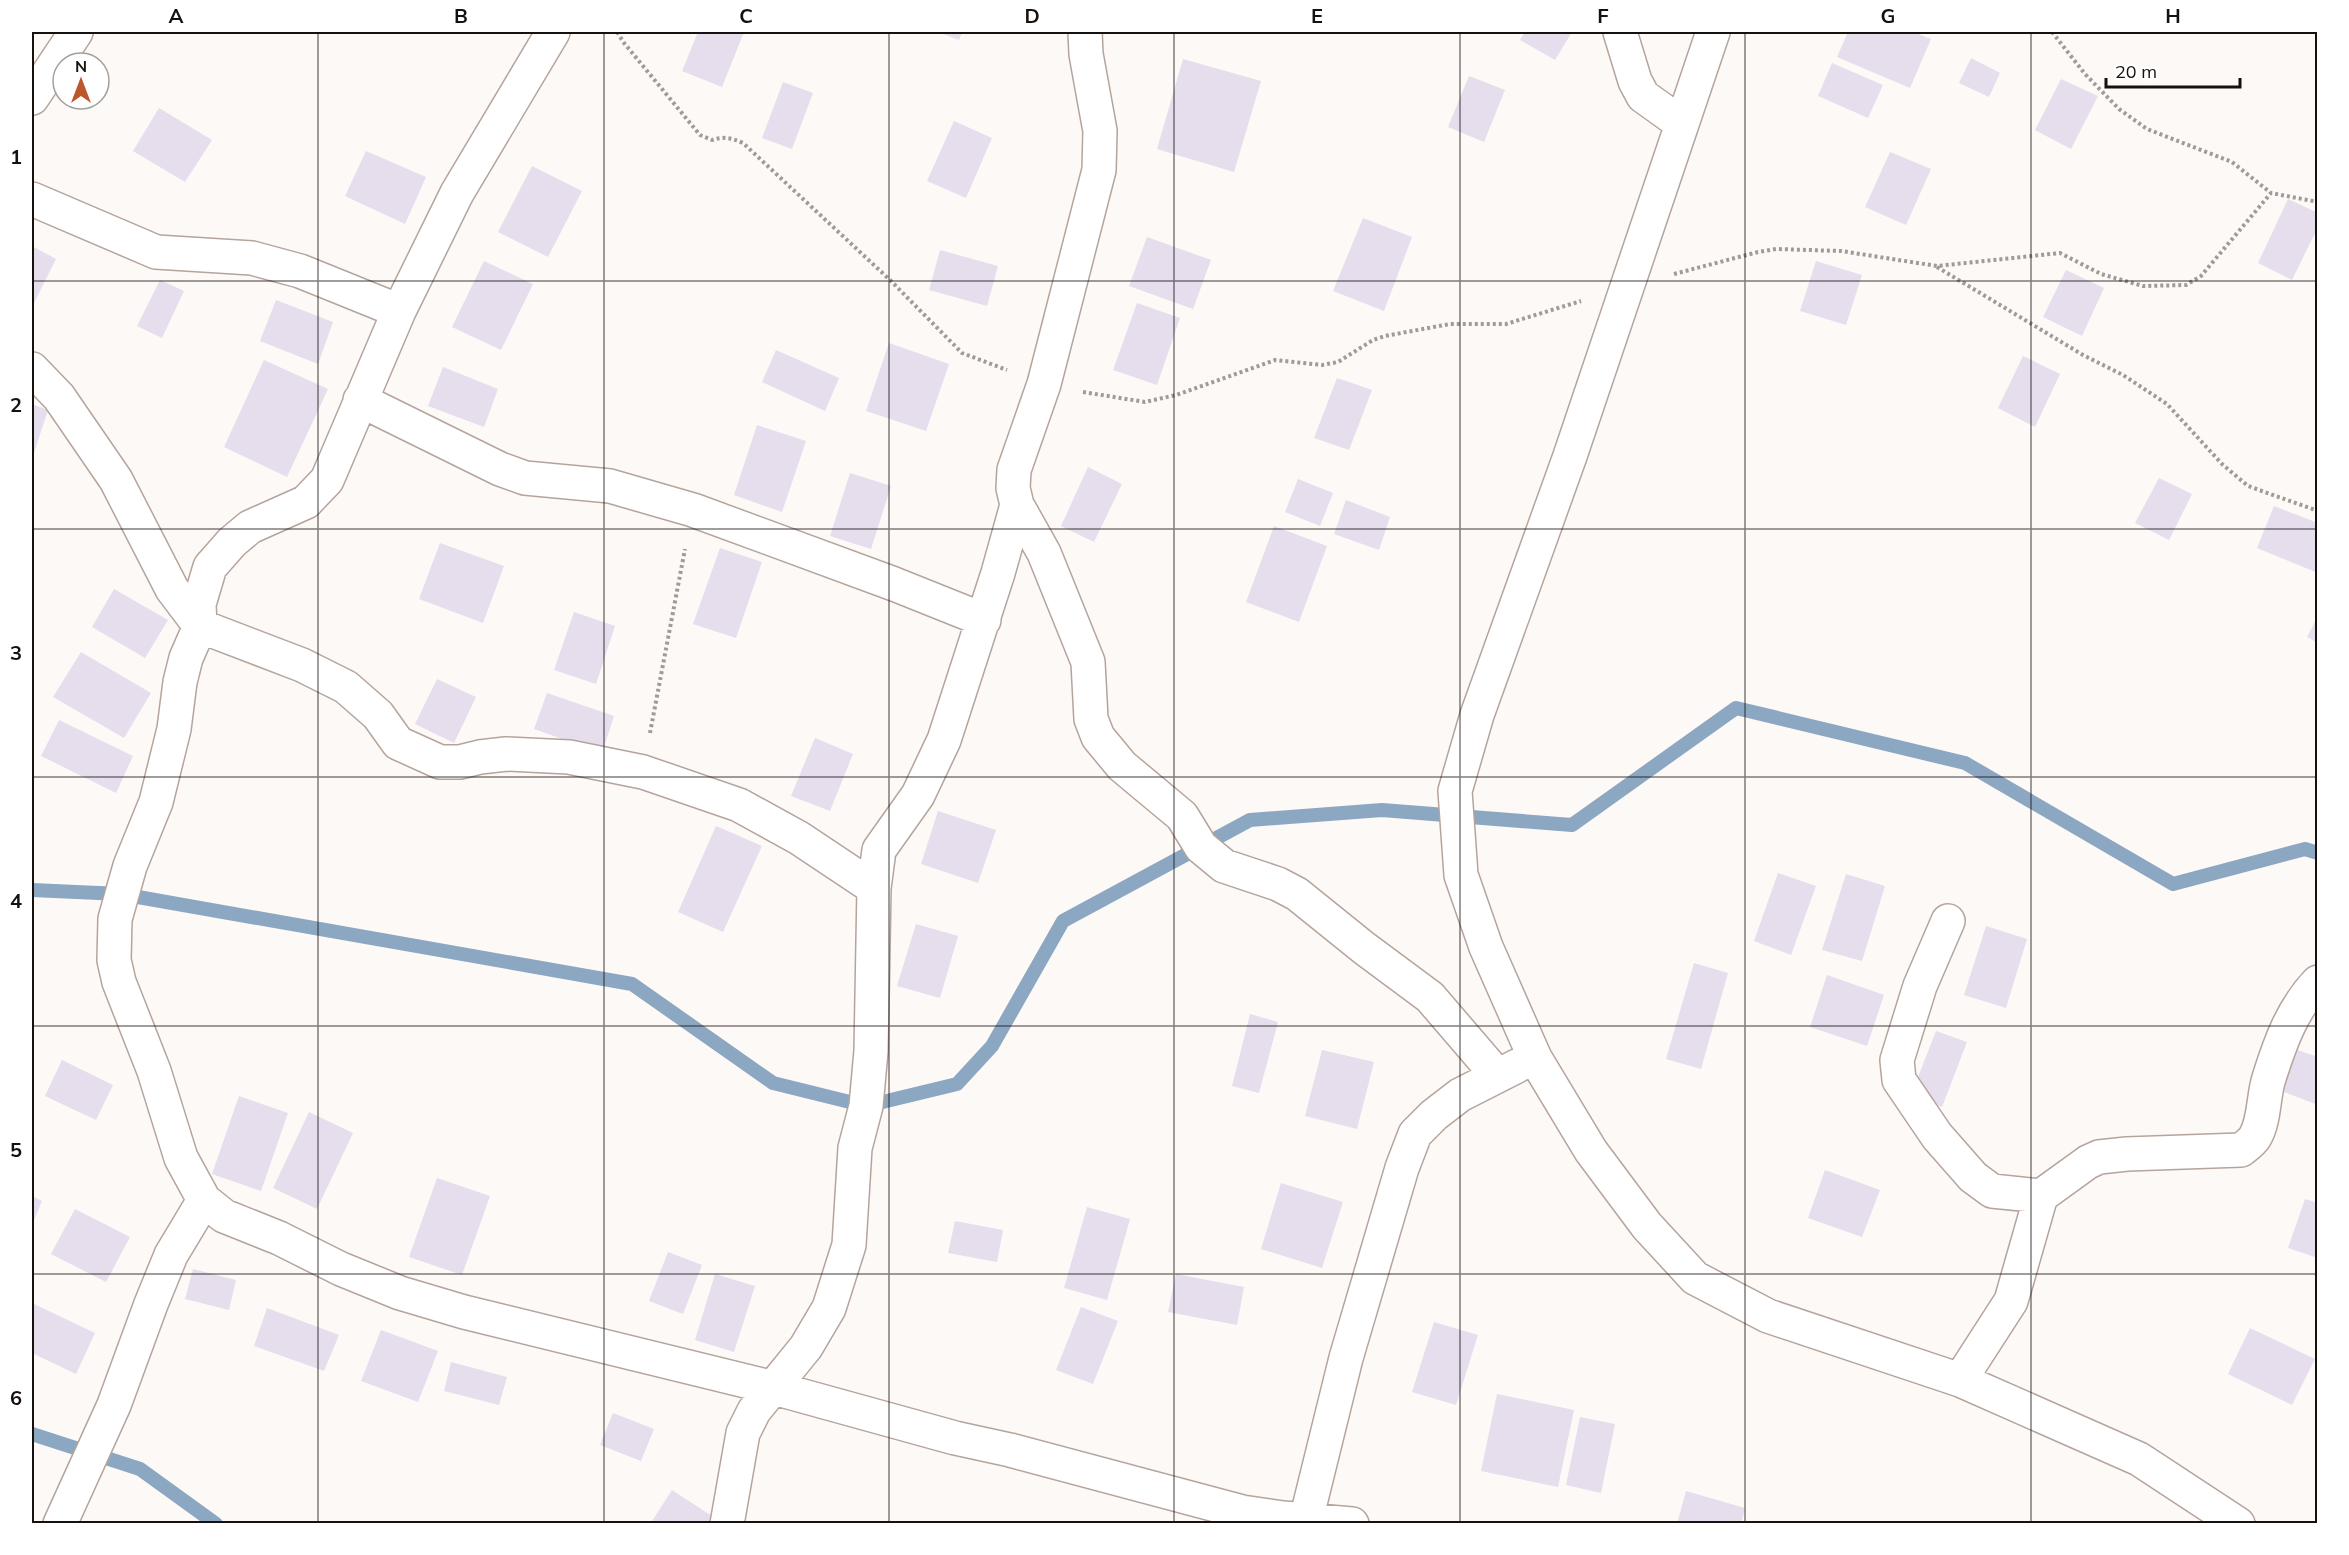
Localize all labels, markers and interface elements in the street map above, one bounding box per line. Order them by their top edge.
text: A [169,3,184,28]
text: B [454,3,468,28]
text: C [739,3,753,28]
text: D [1024,3,1040,28]
text: E [1311,3,1323,28]
text: F [1597,3,1609,28]
text: G [1881,3,1895,28]
text: H [2165,3,2181,28]
north arrow [51,51,111,111]
scale bar [2106,51,2240,89]
text: N [75,56,87,76]
text: 20 m [2115,60,2157,83]
text: 1 [10,144,22,169]
text: 2 [10,392,22,417]
text: 3 [10,640,22,665]
text: 4 [10,888,22,913]
text: 5 [10,1137,22,1162]
text: 6 [10,1385,22,1410]

